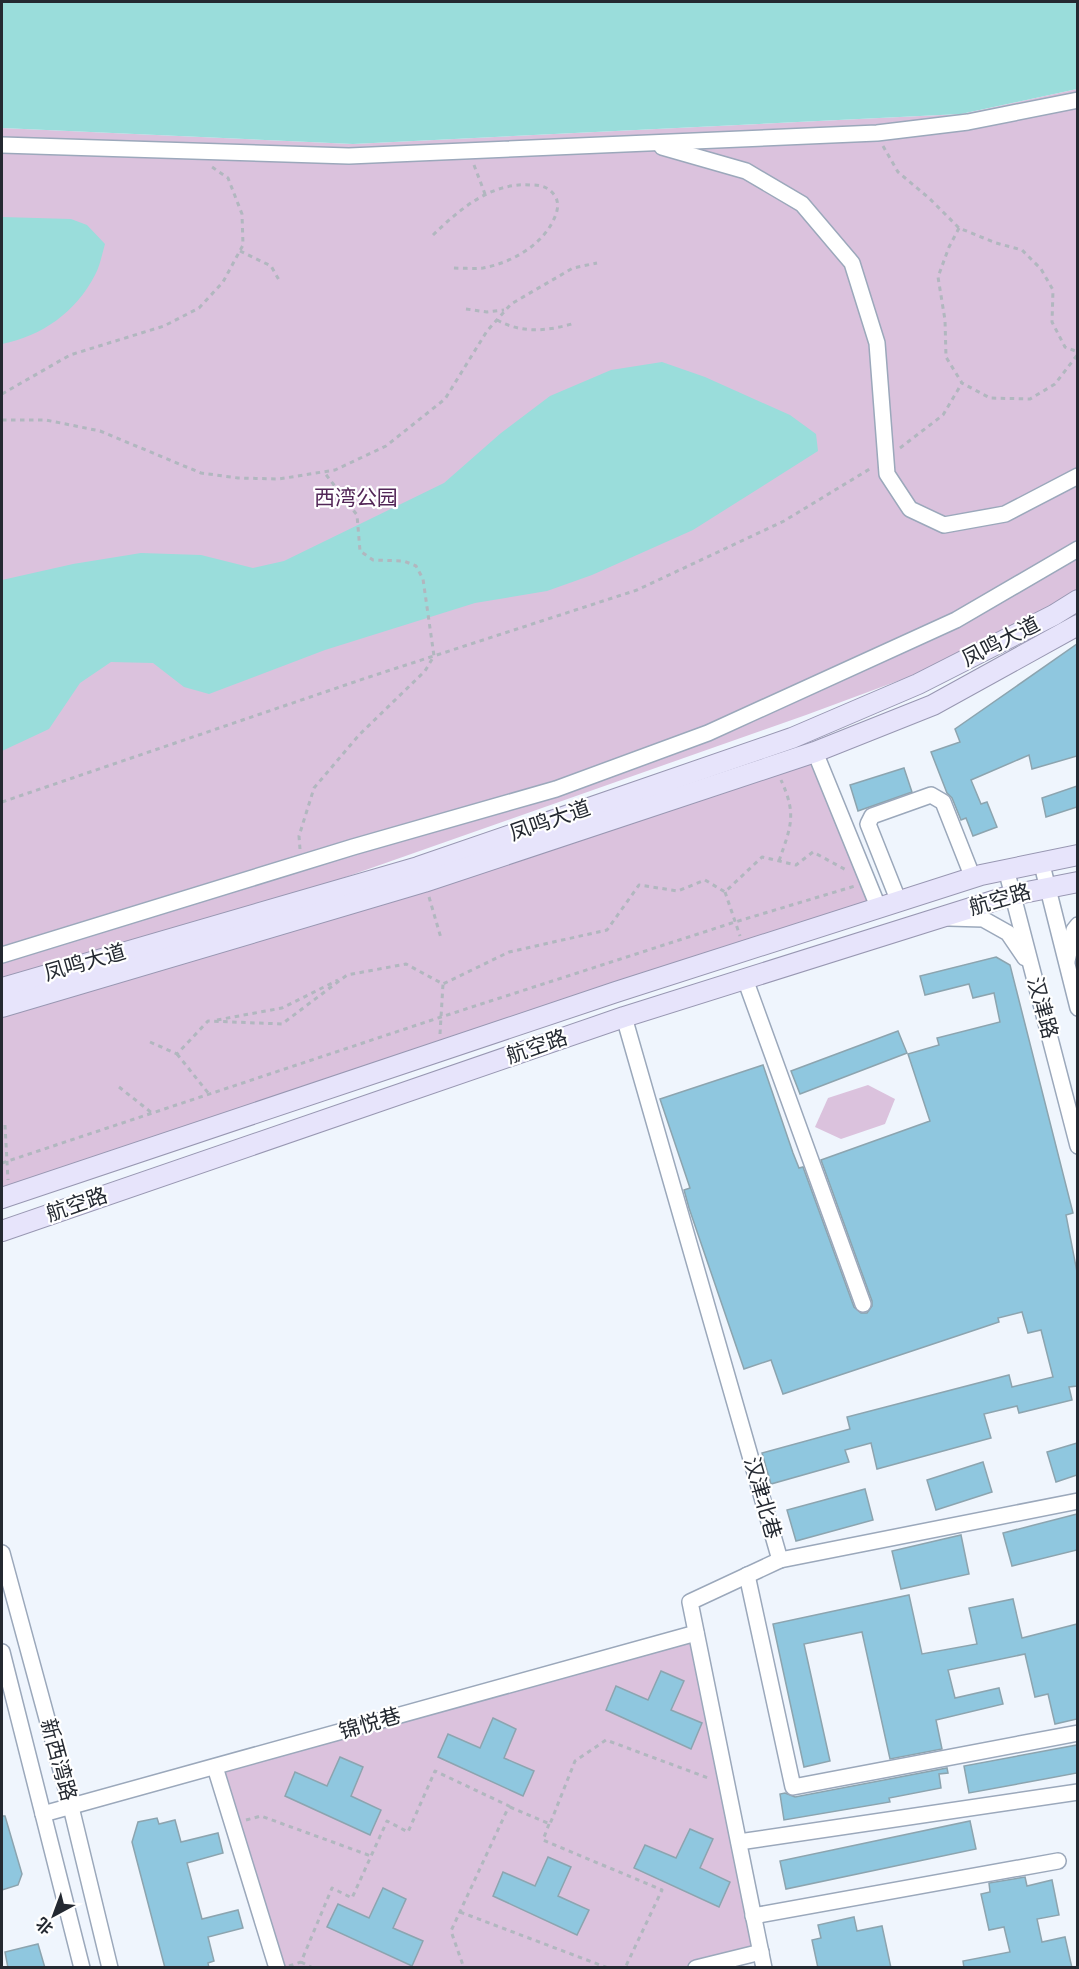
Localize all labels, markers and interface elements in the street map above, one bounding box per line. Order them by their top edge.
park label: 西湾公园 [314,487,398,509]
street label: 凤鸣大道 [958,613,1043,670]
street label: 凤鸣大道 [507,796,593,845]
street label: 航空路 [967,880,1033,919]
street label: 凤鸣大道 [41,940,128,985]
street label: 汉津路 [1024,975,1061,1041]
street label: 航空路 [503,1026,570,1067]
street label: 航空路 [43,1184,110,1225]
street label: 汉津北巷 [740,1454,785,1541]
street label: 锦悦巷 [337,1704,403,1743]
street label: 新西湾路 [37,1716,80,1803]
north arrow [24,1885,84,1945]
text: 北 [33,1914,56,1938]

